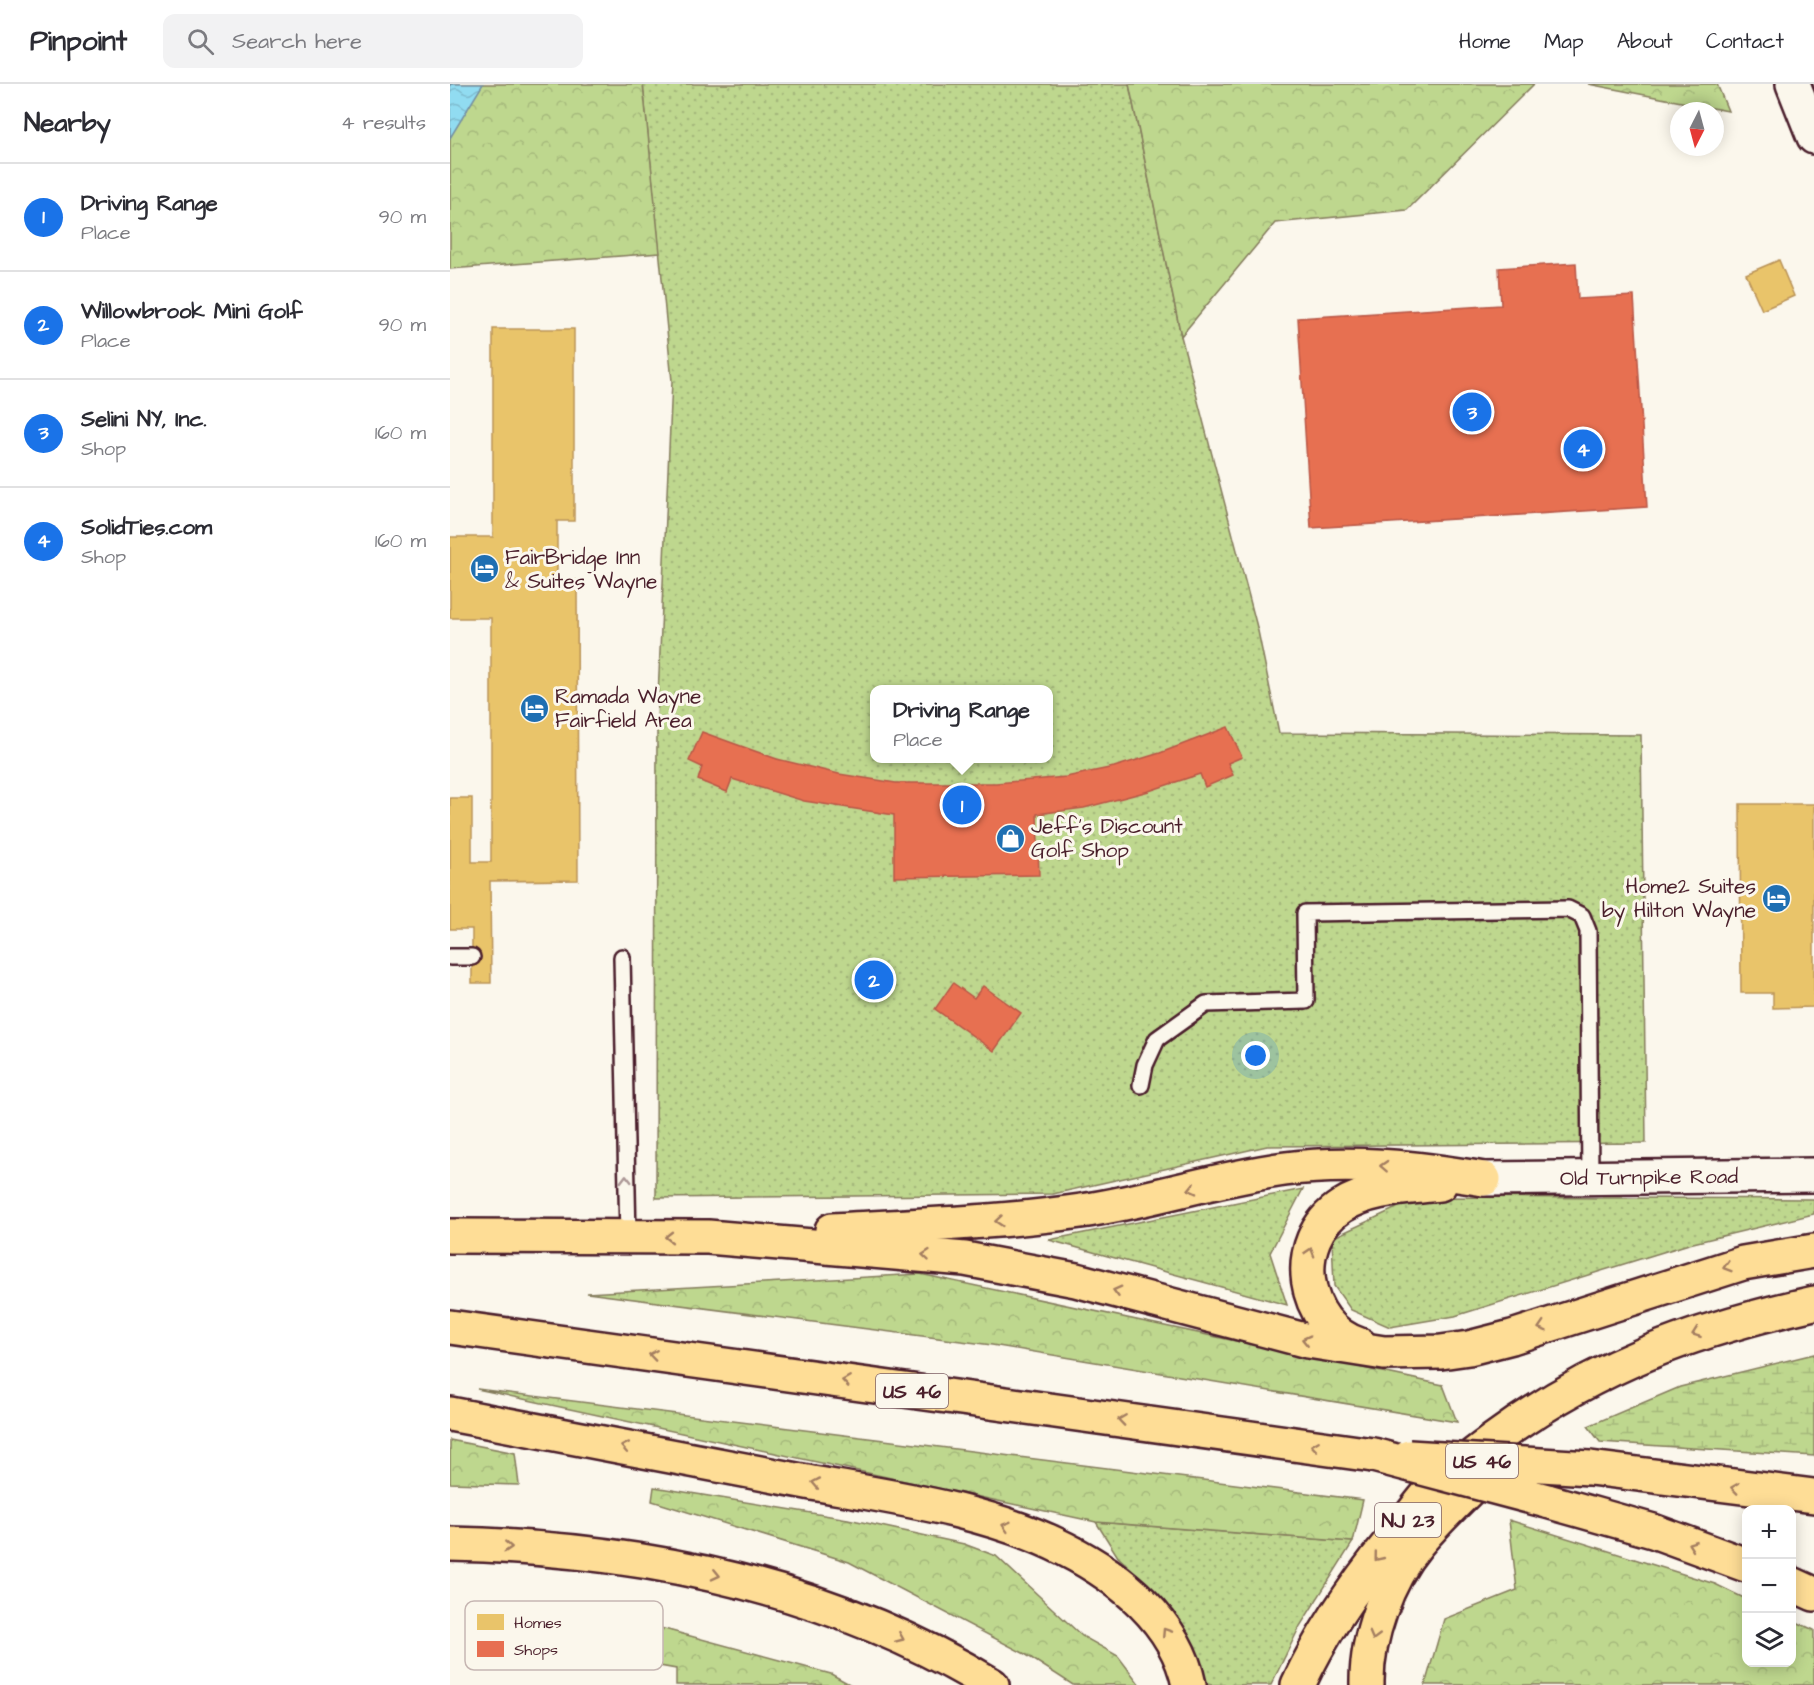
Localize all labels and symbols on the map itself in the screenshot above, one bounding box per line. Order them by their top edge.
north arrow [1670,102,1724,156]
pin: 3 [1452,390,1492,434]
pin: 4 [1564,426,1602,472]
place label: FairBridge Inn & Suites Wayne [505,543,657,598]
hotel icon: FairBridge Inn & Suites Wayne [468,553,500,585]
place label: Ramada Wayne Fairfield Area [555,682,701,735]
hotel icon: Ramada Wayne Fairfield Area [518,692,550,724]
pin: 1 [942,782,982,828]
place label: Jeff's Discount Golf Shop [1031,812,1183,866]
shop icon: Jeff's Discount Golf Shop [994,822,1026,854]
place label: Home2 Suites by Hilton Wayne [1602,872,1756,927]
hotel icon: Home2 Suites by Hilton Wayne [1761,882,1793,914]
pin: 2 [854,958,894,1002]
your location [1241,1041,1270,1070]
one-way arrow [1380,1159,1389,1172]
street label: Old Turnpike Road [1560,1162,1739,1193]
one-way arrow [620,1174,632,1183]
one-way arrow [1187,1182,1197,1195]
one-way arrow [995,1214,1004,1227]
one-way arrow [664,1231,673,1243]
one-way arrow [1303,1247,1315,1258]
one-way arrow [921,1249,931,1262]
one-way arrow [1722,1260,1733,1272]
one-way arrow [1113,1286,1123,1298]
one-way arrow [1537,1320,1548,1333]
one-way arrow [1692,1325,1702,1338]
one-way arrow [1301,1335,1311,1348]
one-way arrow [648,1349,657,1361]
road number: US 46 [876,1374,948,1408]
one-way arrow [841,1376,850,1388]
one-way arrow [1118,1414,1127,1426]
one-way arrow [620,1441,630,1454]
one-way arrow [1311,1441,1320,1453]
road number: US 46 [1446,1444,1518,1478]
one-way arrow [812,1477,822,1490]
one-way arrow [1730,1482,1740,1494]
road number: NJ 23 [1375,1503,1441,1537]
one-way arrow [1001,1521,1012,1534]
one-way arrow [1687,1539,1698,1552]
one-way arrow [504,1540,513,1553]
one-way arrow [1374,1551,1385,1562]
one-way arrow [711,1567,721,1580]
legend [465,1601,663,1670]
text: Homes [514,1612,562,1634]
one-way arrow [1162,1628,1173,1639]
one-way arrow [894,1631,905,1643]
one-way arrow [1369,1631,1382,1641]
text: Shops [514,1639,558,1661]

